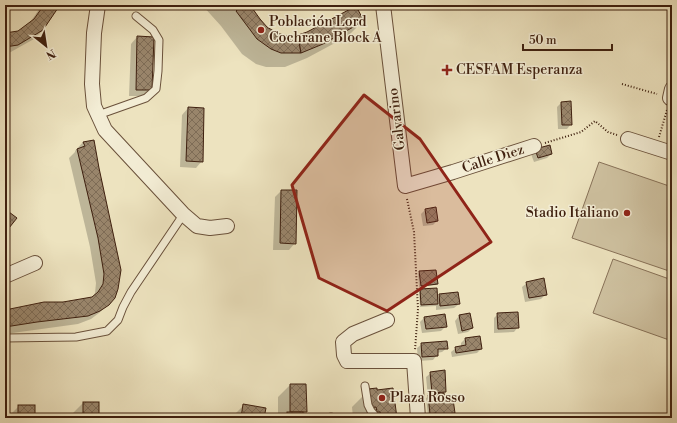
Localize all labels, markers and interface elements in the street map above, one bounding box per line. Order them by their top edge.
place label: Población Lord Cochrane Block A [269,13,382,47]
marker: Población Lord Cochrane Block A [256,25,266,35]
north arrow [26,26,66,66]
scale bar [523,26,612,52]
text: 50 m [529,33,557,48]
text: N [43,46,58,62]
place label: CESFAM Esperanza [456,61,583,79]
marker: CESFAM Esperanza [441,64,453,76]
street label: Galvarino [384,87,410,151]
street label: Calle Diez [460,140,527,177]
place label: Stadio Italiano [526,204,619,222]
marker: Stadio Italiano [622,208,632,218]
place label: Plaza Rosso [390,389,465,407]
marker: Plaza Rosso [377,393,387,403]

